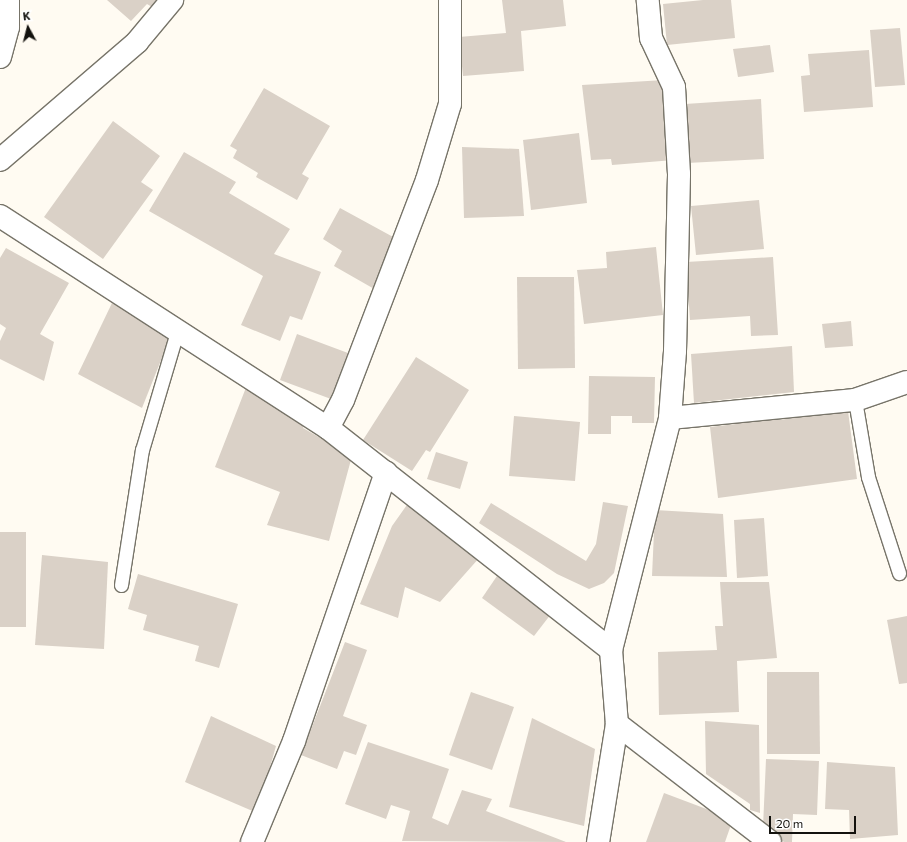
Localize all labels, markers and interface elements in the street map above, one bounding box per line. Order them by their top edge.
north arrow [8,8,48,48]
text: K [22,9,31,23]
scale bar [771,808,858,834]
text: 20 m [776,816,803,830]

